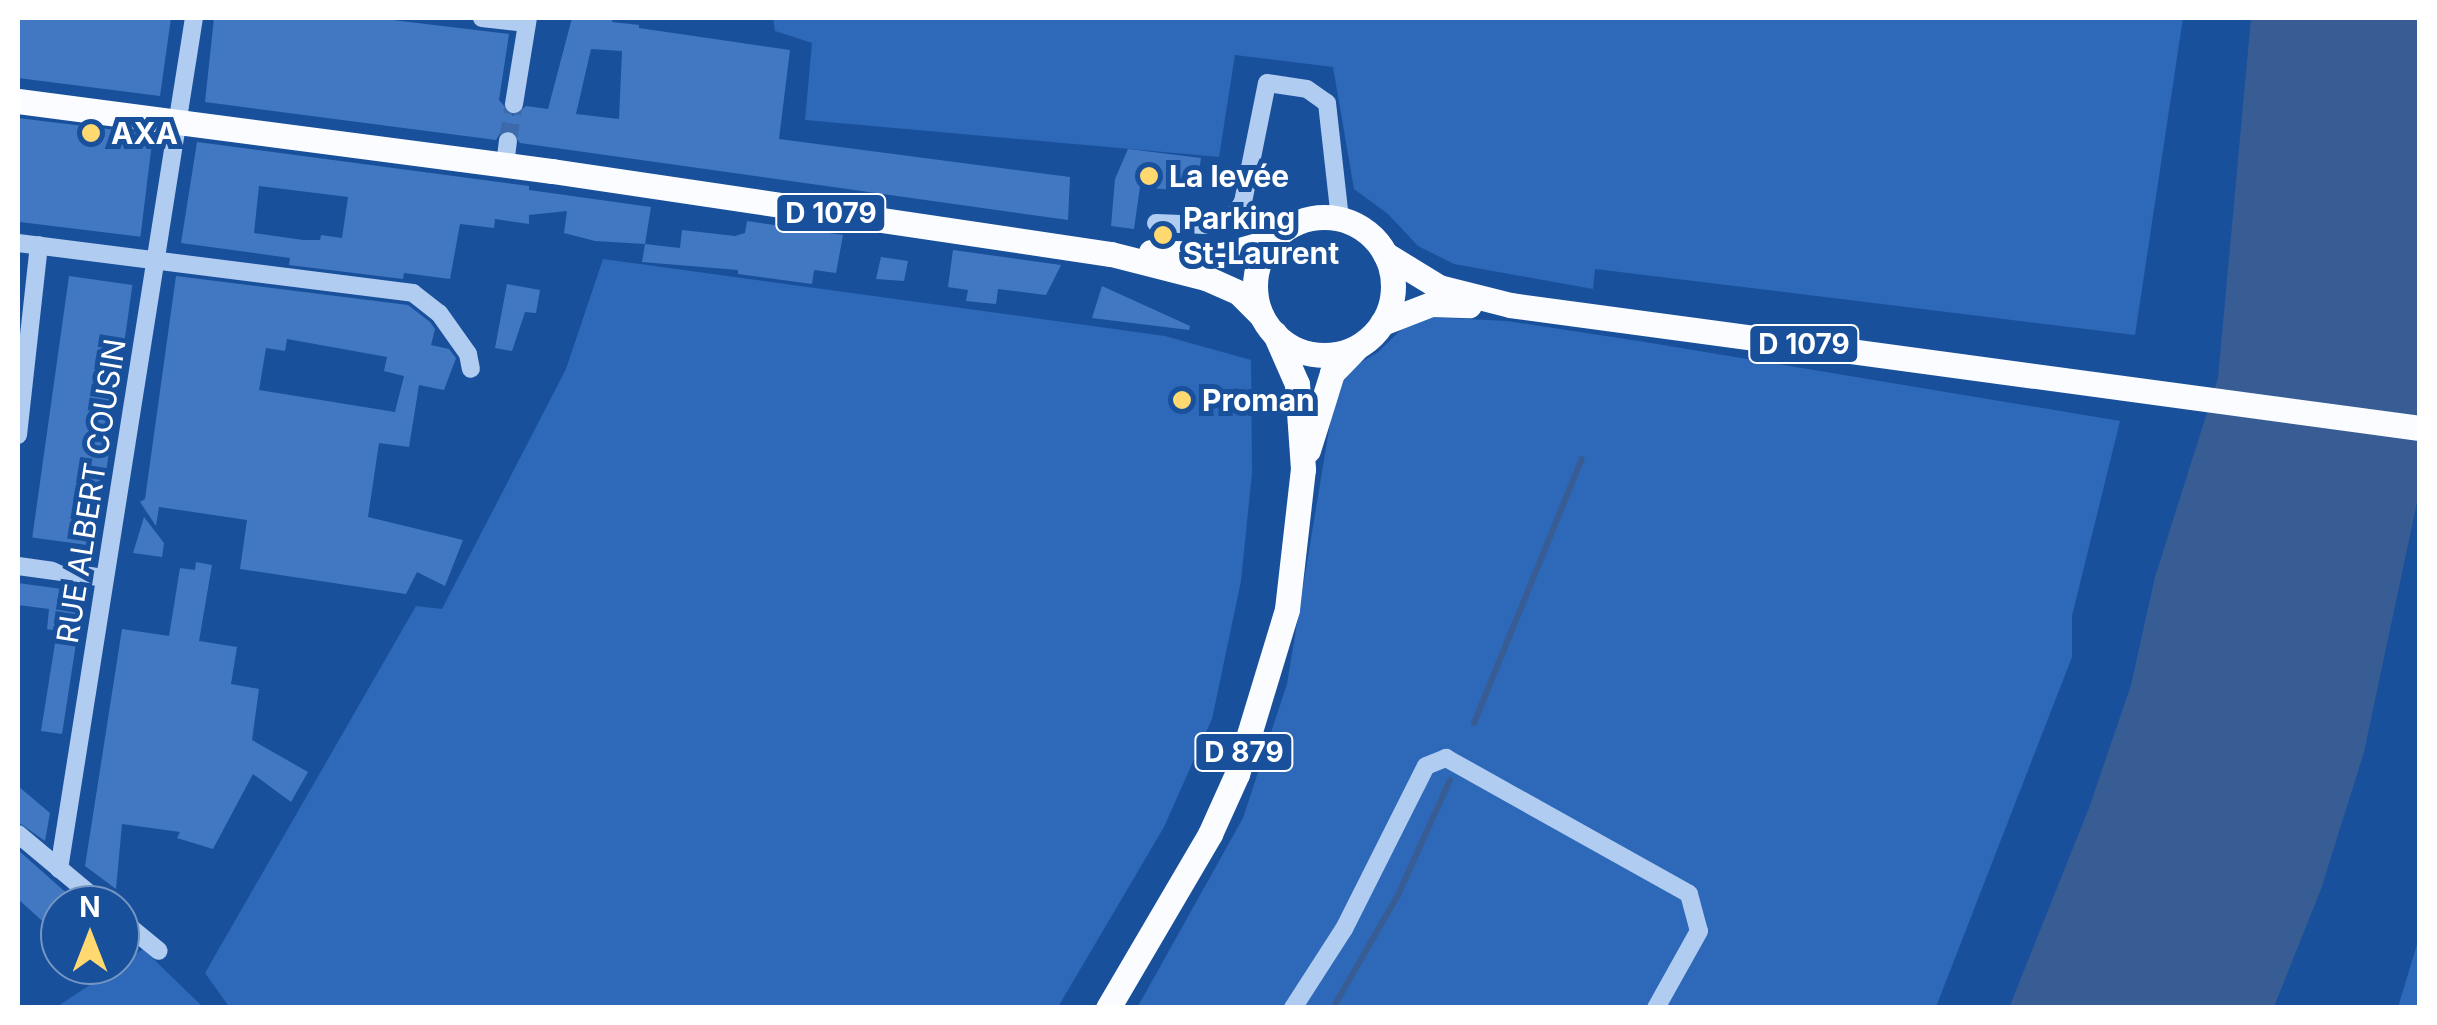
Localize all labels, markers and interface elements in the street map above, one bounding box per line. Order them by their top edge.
place label: AXA [111,115,178,151]
marker: AXA [80,122,102,144]
place label: La levée [1169,158,1289,194]
marker: La levée [1138,165,1160,187]
road number: D 1079 [774,190,888,236]
place label: Parking St-Laurent [1183,200,1339,270]
marker: Parking St-Laurent [1152,224,1174,246]
road number: D 1079 [1746,321,1862,367]
street label: RUE ALBERT COUSIN [49,336,133,646]
place label: Proman [1202,382,1315,418]
marker: Proman [1171,389,1193,411]
road number: D 879 [1194,729,1294,775]
north arrow [40,885,140,985]
text: N [79,890,101,924]

